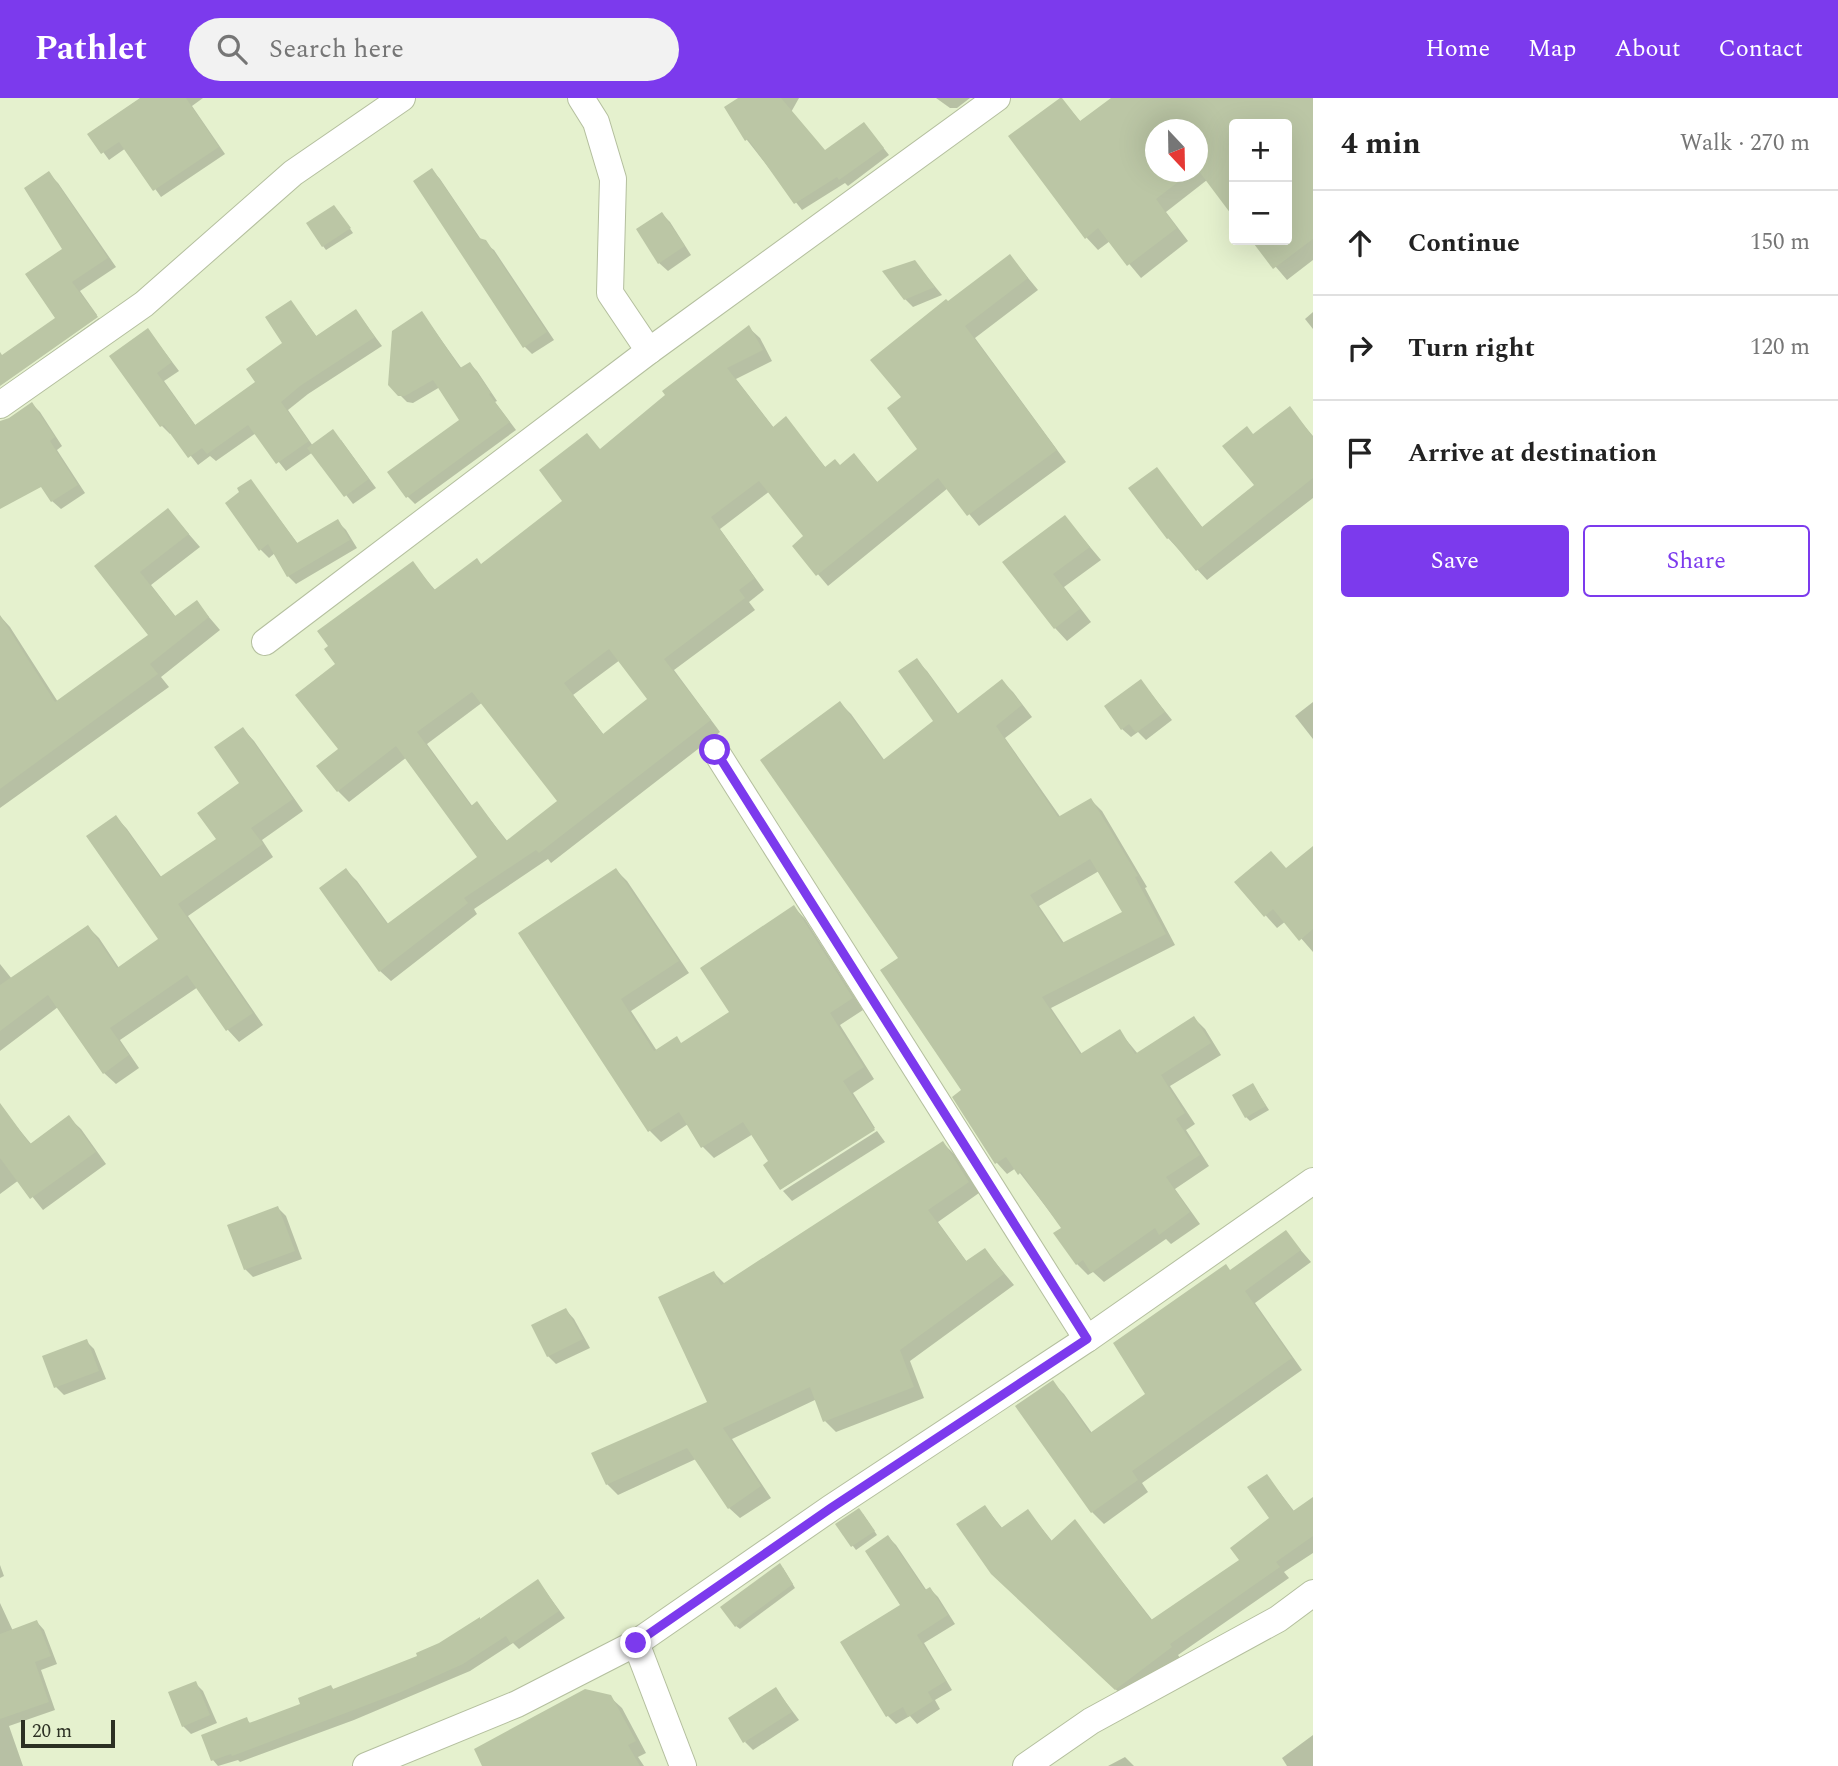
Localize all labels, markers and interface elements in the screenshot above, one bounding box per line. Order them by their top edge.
search box [189,18,679,81]
text: Pathlet [35,24,147,74]
text: Search here [269,29,404,69]
icon: search [213,30,251,68]
text: Home [1425,31,1490,67]
text: Map [1528,31,1576,67]
text: About [1614,31,1680,67]
text: Contact [1718,31,1803,67]
north arrow [1145,119,1208,182]
map controls [1229,119,1292,245]
button: + [1229,119,1292,182]
text: 4 min [1341,121,1421,167]
text: Walk · 270 m [1680,126,1810,161]
button: − [1229,182,1292,245]
text: Continue [1408,223,1520,263]
icon: ahead [1341,224,1379,262]
text: 150 m [1750,225,1810,260]
text: Turn right [1408,328,1535,368]
icon: right [1341,329,1379,367]
text: 120 m [1750,330,1810,365]
text: Arrive at destination [1408,433,1657,473]
icon: arrive [1341,434,1379,472]
button: Save [1341,525,1569,597]
button: Share [1583,525,1810,597]
route start [699,734,730,765]
route end [620,1627,651,1658]
scale bar [21,1717,116,1749]
text: 20 m [32,1717,72,1746]

